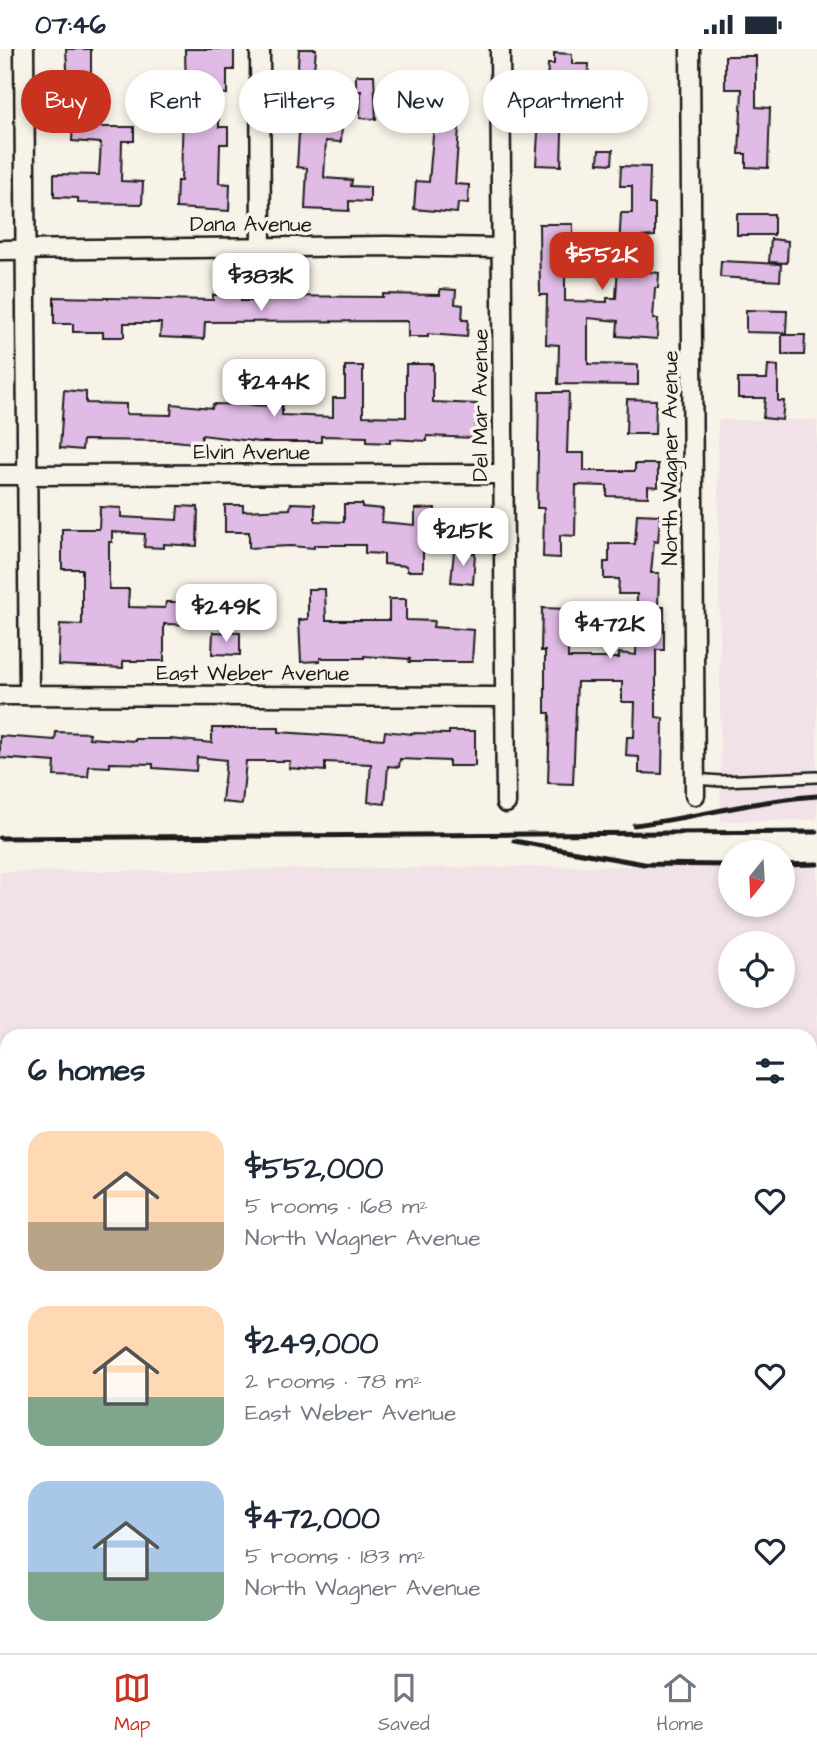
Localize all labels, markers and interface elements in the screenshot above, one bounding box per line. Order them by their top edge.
text: 07:46 [35,7,106,43]
chip: Buy [21,70,111,133]
chip: Rent [125,70,225,133]
chip: Filters [239,70,359,133]
chip: New [373,70,469,133]
chip: Apartment [483,70,648,133]
street label: Dana Avenue [190,210,312,239]
pin: $552K [553,233,651,292]
text: $552K [566,239,638,271]
pin: $383K [212,253,310,313]
text: $383K [228,260,294,292]
street label: Del Mar Avenue [466,329,495,481]
street label: North Wagner Avenue [656,350,687,566]
pin: $244K [225,359,323,419]
text: $244K [238,366,310,398]
street label: Elvin Avenue [194,438,310,467]
pin: $215K [414,509,512,568]
text: $215K [433,515,493,547]
pin: $249K [177,585,275,644]
text: $249K [192,591,260,623]
pin: $472K [561,601,659,661]
text: $472K [575,608,645,640]
street label: East Weber Avenue [156,659,350,688]
north arrow [718,840,794,917]
map controls [718,840,795,1008]
button: locate [718,931,795,1008]
text: 6 homes [28,1050,145,1092]
icon: filters [751,1052,789,1090]
text: $552,000 [245,1148,383,1190]
icon: home [84,1159,168,1243]
icon: heart [751,1182,789,1220]
text: 5 rooms · 168 m² [245,1190,428,1222]
text: North Wagner Avenue [245,1222,481,1254]
text: $249,000 [245,1323,378,1365]
icon: home [84,1334,168,1418]
icon: heart [751,1357,789,1395]
text: 2 rooms · 78 m² [245,1365,422,1397]
text: East Weber Avenue [245,1397,456,1429]
text: $472,000 [245,1498,380,1540]
icon: home [84,1509,168,1593]
icon: heart [751,1532,789,1570]
text: 5 rooms · 183 m² [245,1540,425,1572]
text: North Wagner Avenue [245,1572,481,1604]
tab: Map [113,1669,151,1738]
tab: Saved [378,1669,430,1738]
tab: Home [656,1669,704,1738]

